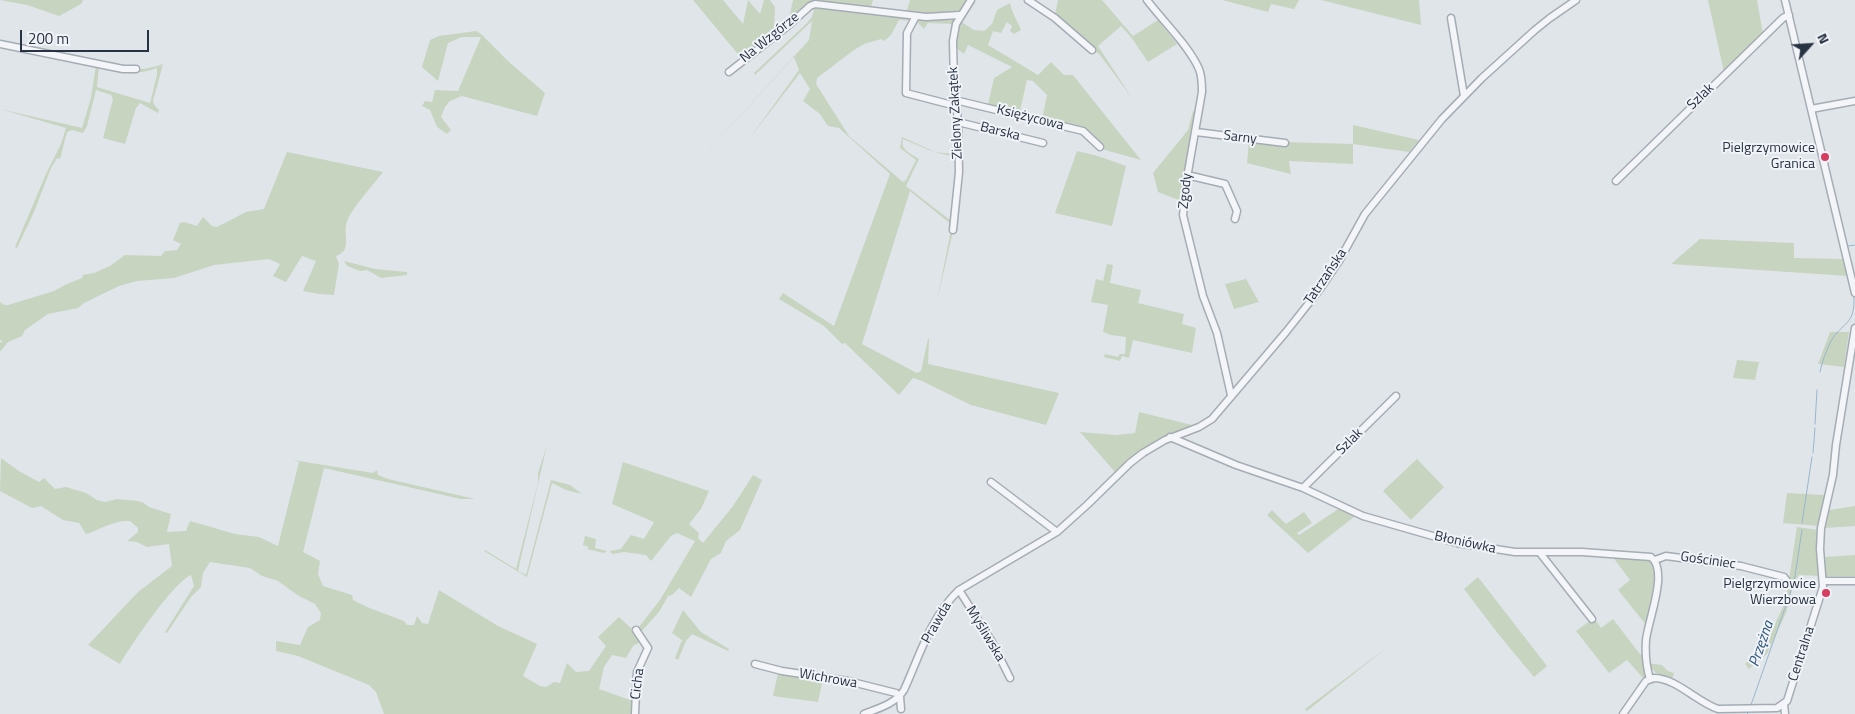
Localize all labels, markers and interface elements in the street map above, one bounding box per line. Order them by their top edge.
street label: Na Wzgórze [737,9,803,67]
scale bar [22,20,151,52]
north arrow [1785,20,1835,70]
text: 200 m [28,27,69,50]
text: N [1812,29,1835,47]
street label: Zielony Zakątek [945,66,967,160]
street label: Szlak [1684,80,1718,114]
street label: Księżycowa [995,102,1065,134]
street label: Barska [978,119,1022,145]
street label: Sarny [1222,128,1258,148]
place label: Pielgrzymowice Granica [1722,141,1815,174]
marker: Pielgrzymowice Granica [1819,151,1831,163]
street label: Zgody [1176,172,1196,210]
street label: Tatrzańska [1301,246,1351,308]
street label: Szlak [1333,425,1367,459]
street label: Błoniówka [1433,528,1497,558]
street label: Gościniec [1679,549,1737,573]
place label: Pielgrzymowice Wierzbowa [1723,577,1816,610]
marker: Pielgrzymowice Wierzbowa [1820,587,1832,599]
street label: Prawda [918,599,956,647]
street label: Myśliwska [962,603,1008,665]
water label: Przężna [1746,619,1778,669]
street label: Centralna [1785,625,1819,683]
street label: Wichrowa [798,666,858,692]
street label: Cicha [628,667,648,701]

